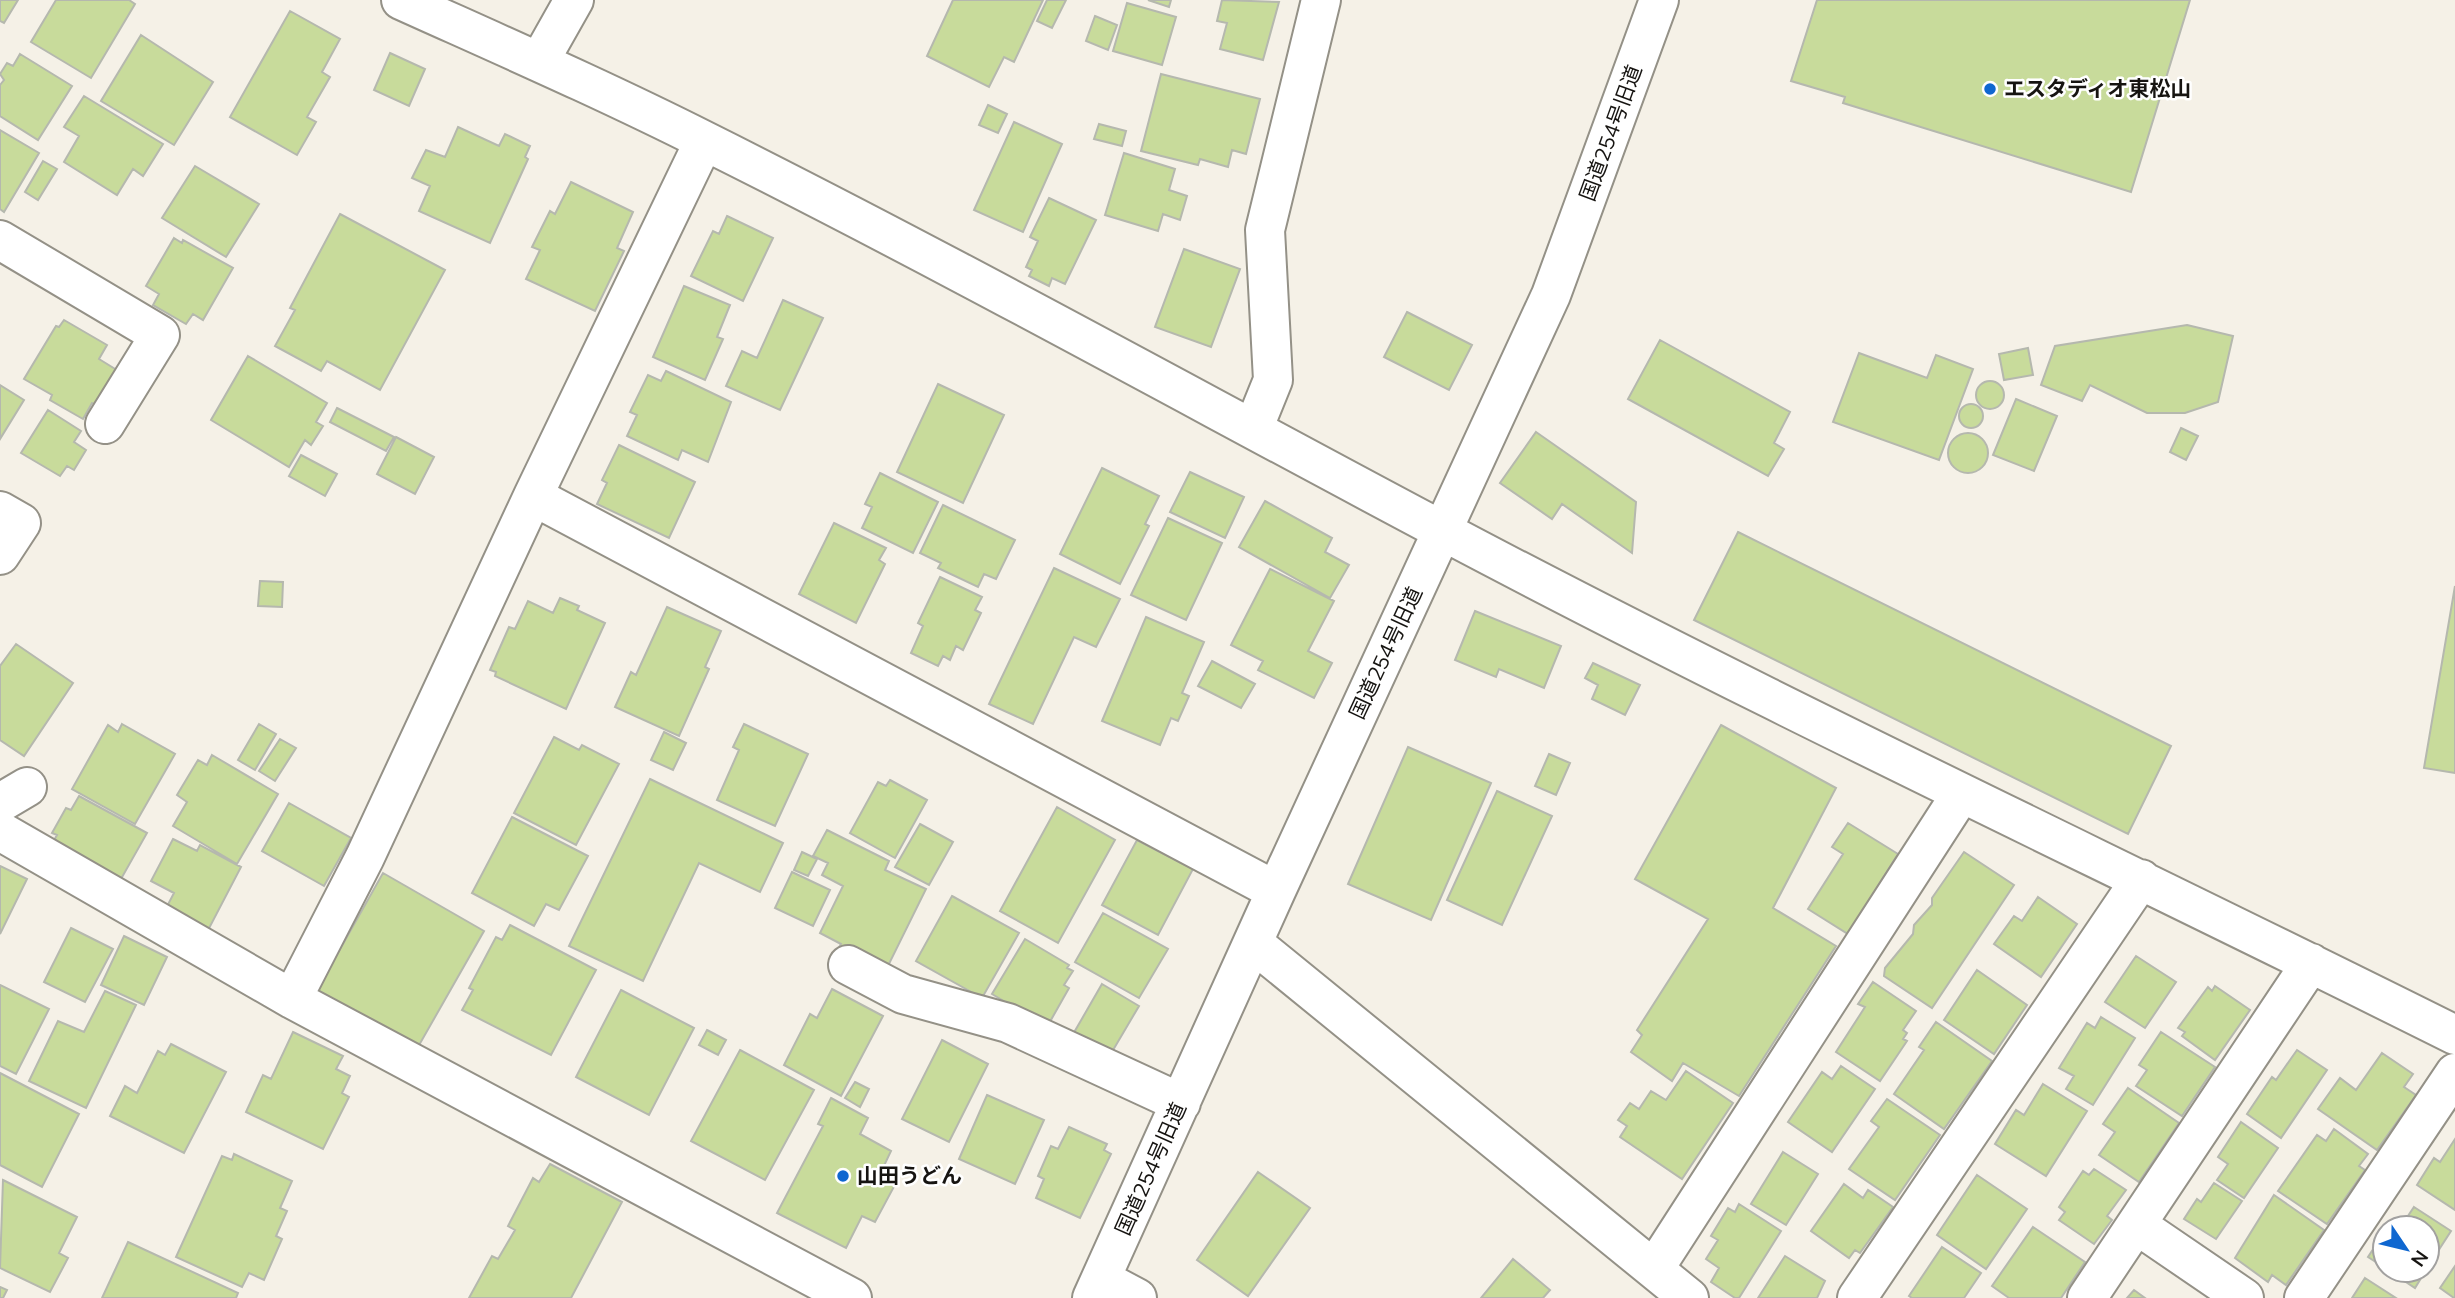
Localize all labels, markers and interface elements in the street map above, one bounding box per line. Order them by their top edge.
street label: 国道254号旧道 [1573,61,1647,204]
place label: エスタディオ東松山 [2004,75,2192,101]
marker: エスタディオ東松山 [1982,81,1998,97]
street label: 国道254号旧道 [1343,582,1427,723]
street label: 国道254号旧道 [1109,1098,1191,1239]
place label: 山田うどん [857,1162,962,1188]
marker: 山田うどん [835,1168,851,1184]
north arrow [2371,1214,2441,1284]
text: N [2406,1246,2434,1272]

